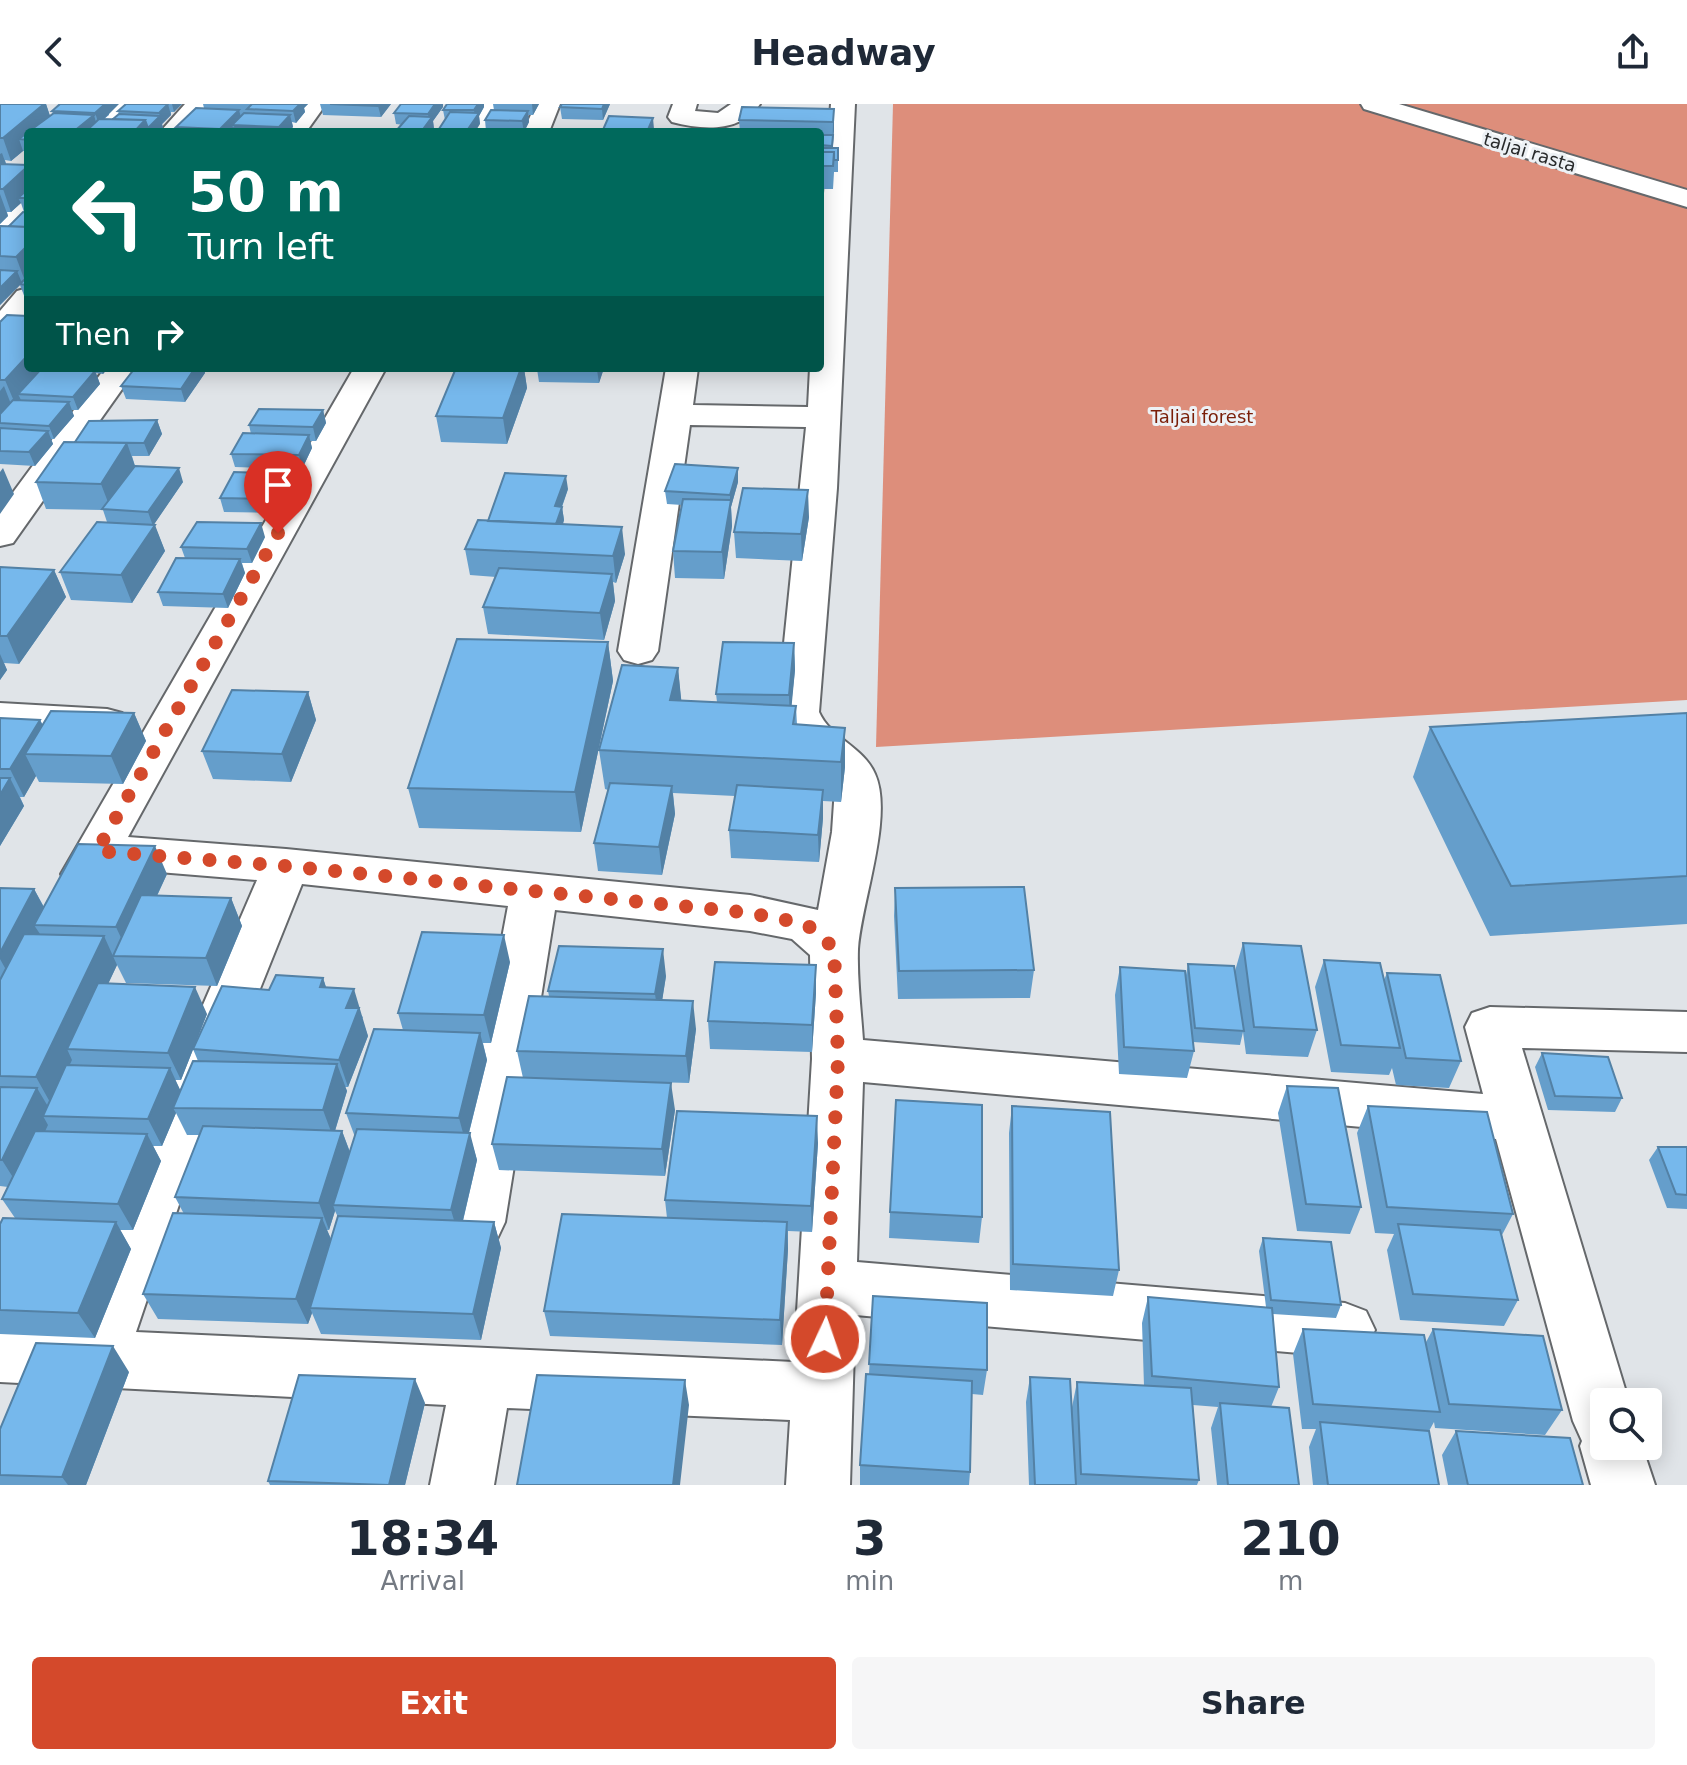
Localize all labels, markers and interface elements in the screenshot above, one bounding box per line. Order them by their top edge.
icon: back [32,30,76,74]
icon: share [1611,30,1655,74]
text: Headway [751,32,936,73]
street label: taljai rasta [1481,128,1579,176]
text: 50 m [188,159,344,224]
icon: left [56,160,160,264]
text: Turn left [188,226,334,267]
icon: right [147,312,191,356]
text: Then [56,317,131,352]
park label: Taljai forest [1150,406,1253,427]
pin [244,451,312,533]
icon: arrive [256,463,300,507]
position arrow [783,1297,867,1381]
map controls [1590,1388,1662,1460]
button: search [1590,1388,1662,1460]
text: 18:34 [346,1510,499,1566]
text: 3 [853,1510,886,1566]
text: 210 [1241,1510,1341,1566]
text: Arrival [380,1566,465,1596]
text: min [845,1566,894,1596]
text: m [1278,1566,1303,1596]
button: Exit [32,1657,836,1749]
button: Share [852,1657,1655,1749]

